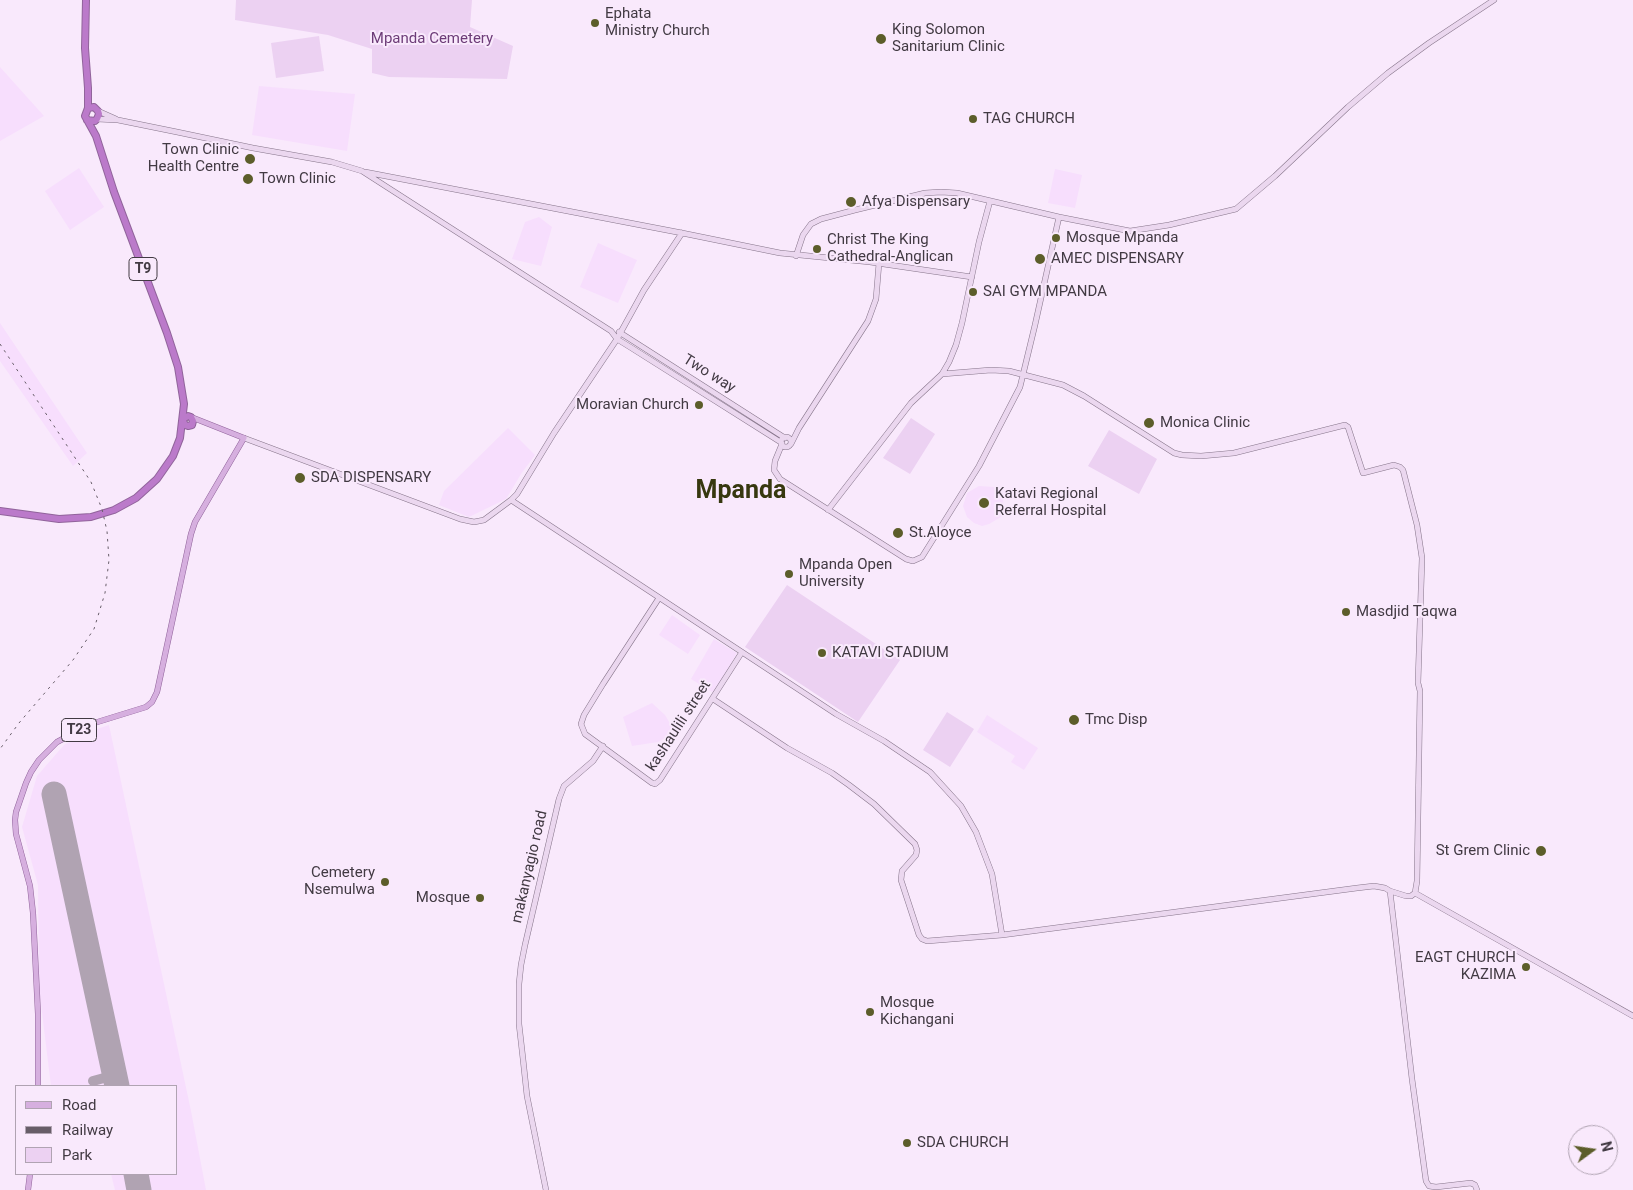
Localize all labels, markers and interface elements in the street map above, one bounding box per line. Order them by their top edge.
place label: Ephata Ministry Church [605,5,710,40]
marker: Ephata Ministry Church [589,17,601,29]
place label: King Solomon Sanitarium Clinic [892,21,1005,56]
park label: Mpanda Cemetery [371,30,493,48]
marker: King Solomon Sanitarium Clinic [874,32,888,46]
place label: TAG CHURCH [983,110,1075,128]
marker: TAG CHURCH [967,113,979,125]
place label: Town Clinic Health Centre [148,141,239,176]
marker: Town Clinic Health Centre [243,152,257,166]
place label: Town Clinic [259,170,336,188]
marker: Town Clinic [241,172,255,186]
place label: Afya Dispensary [862,193,970,211]
marker: Afya Dispensary [844,195,858,209]
place label: Mosque Mpanda [1066,229,1178,247]
place label: Christ The King Cathedral-Anglican [827,231,953,266]
marker: Mosque Mpanda [1050,232,1062,244]
marker: Christ The King Cathedral-Anglican [811,243,823,255]
place label: AMEC DISPENSARY [1051,250,1184,268]
marker: AMEC DISPENSARY [1033,252,1047,266]
road number: T9 [129,258,157,280]
place label: SAI GYM MPANDA [983,283,1107,301]
marker: SAI GYM MPANDA [967,286,979,298]
street label: Two way [679,351,739,397]
place label: Moravian Church [576,396,689,414]
marker: Moravian Church [693,399,705,411]
place label: Monica Clinic [1160,414,1250,432]
marker: Monica Clinic [1142,416,1156,430]
place label: SDA DISPENSARY [311,469,431,487]
marker: SDA DISPENSARY [293,471,307,485]
district label: Mpanda [696,477,786,507]
place label: Katavi Regional Referral Hospital [995,485,1106,520]
marker: Katavi Regional Referral Hospital [977,496,991,510]
place label: St.Aloyce [909,524,971,542]
marker: St.Aloyce [891,526,905,540]
place label: Mpanda Open University [799,556,892,591]
marker: Mpanda Open University [783,568,795,580]
place label: Masdjid Taqwa [1356,603,1457,621]
marker: Masdjid Taqwa [1340,606,1352,618]
place label: KATAVI STADIUM [832,644,949,662]
marker: KATAVI STADIUM [816,647,828,659]
street label: kashaulili street [643,677,715,775]
place label: Tmc Disp [1085,711,1148,729]
marker: Tmc Disp [1067,713,1081,727]
road number: T23 [62,718,96,742]
street label: makanyagio road [508,809,552,925]
place label: St Grem Clinic [1436,842,1530,860]
marker: St Grem Clinic [1534,844,1548,858]
place label: Cemetery Nsemulwa [304,864,375,899]
marker: Cemetery Nsemulwa [379,876,391,888]
place label: Mosque [416,889,470,907]
marker: Mosque [474,892,486,904]
place label: EAGT CHURCH KAZIMA [1415,949,1516,984]
marker: EAGT CHURCH KAZIMA [1520,961,1532,973]
place label: Mosque Kichangani [880,994,954,1029]
marker: Mosque Kichangani [864,1006,876,1018]
legend [15,1085,178,1175]
text: Road [62,1096,96,1114]
text: Railway [62,1121,113,1139]
north arrow [1568,1125,1618,1175]
place label: SDA CHURCH [917,1134,1009,1152]
marker: SDA CHURCH [901,1137,913,1149]
text: N [1598,1140,1616,1153]
text: Park [62,1146,92,1164]

